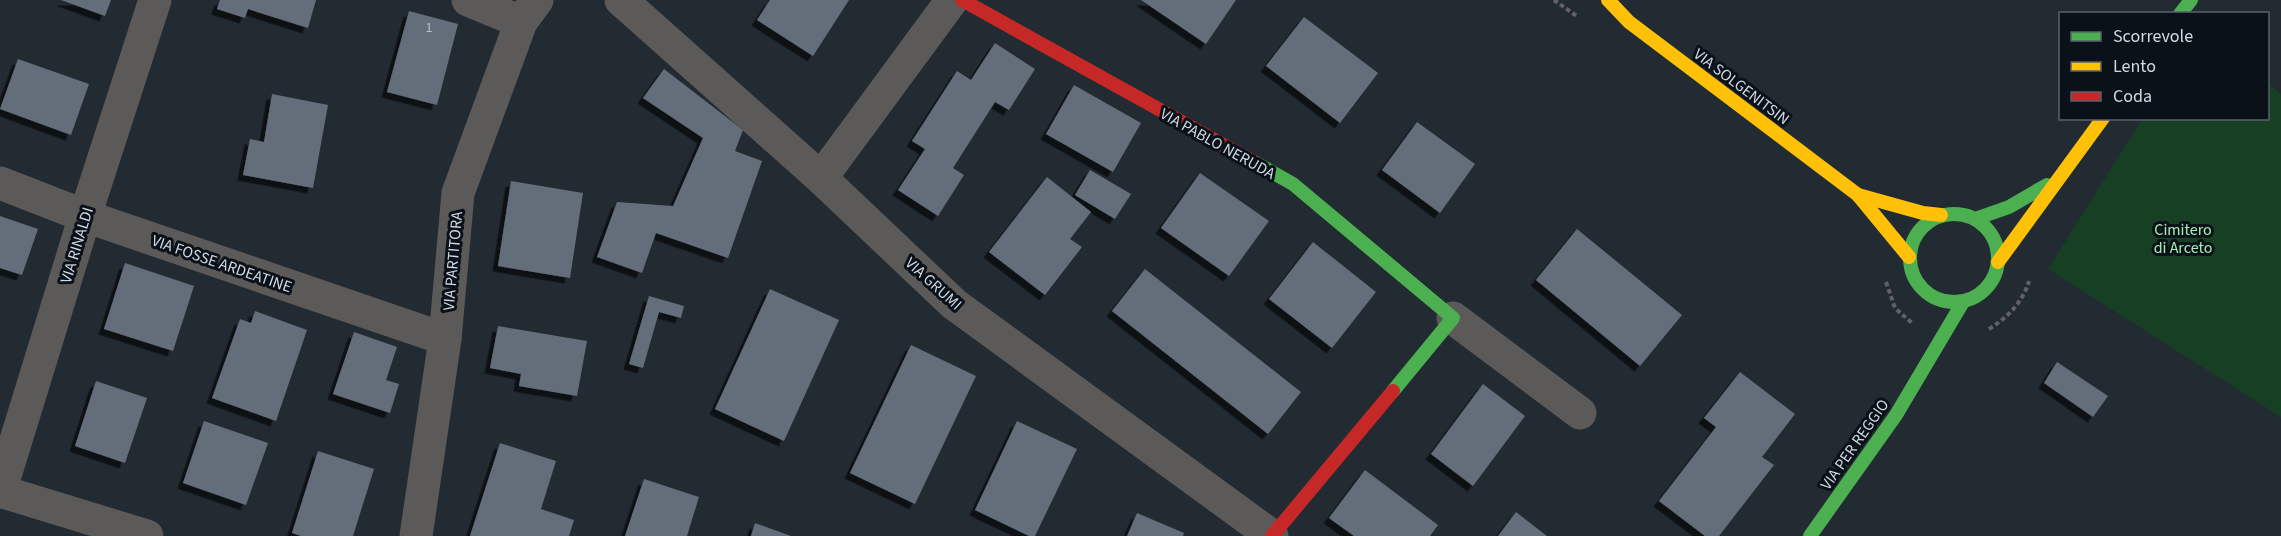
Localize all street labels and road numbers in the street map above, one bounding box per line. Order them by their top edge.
street label: VIA SOLGENITSIN [1689,43,1794,130]
street label: VIA PABLO NERUDA [1156,103,1279,185]
street label: VIA RINALDI [55,205,99,286]
street label: VIA PARTITORA [438,210,468,312]
street label: VIA FOSSE ARDEATINE [149,230,295,298]
street label: VIA GRUMI [900,252,967,315]
street label: VIA PER REGGIO [1815,395,1894,494]

